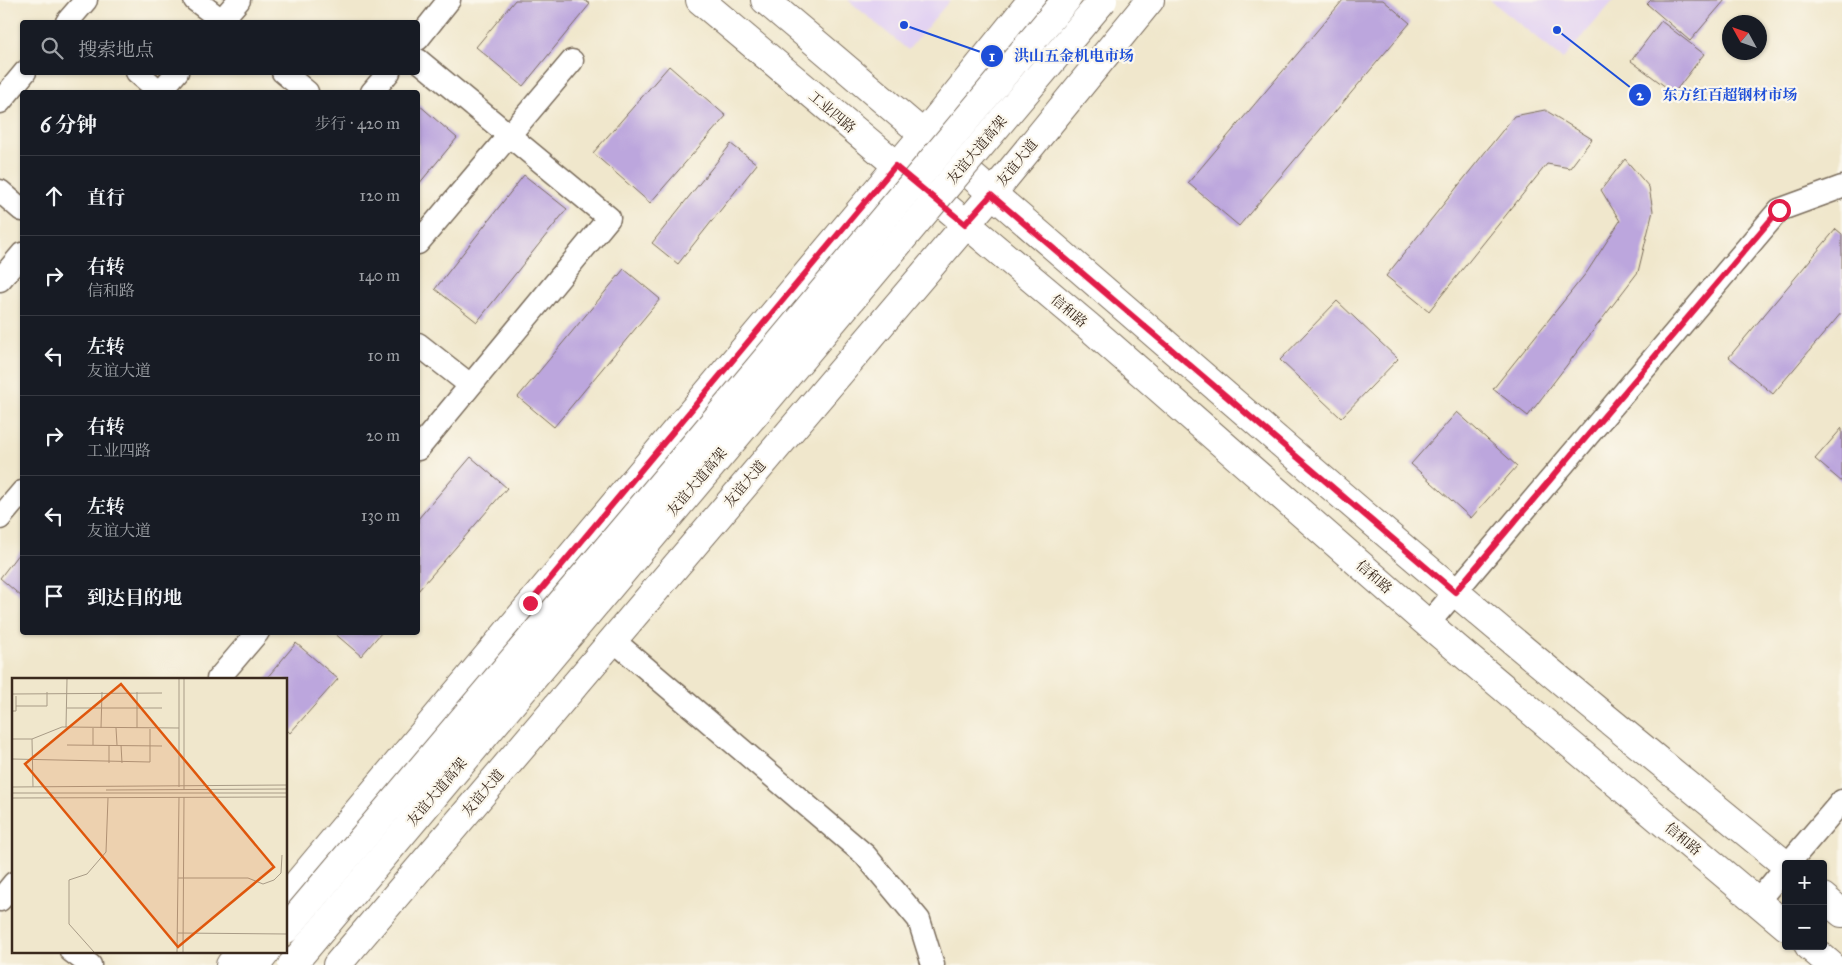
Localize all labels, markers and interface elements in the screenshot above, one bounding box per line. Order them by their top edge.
north arrow [1722,15,1767,60]
search box [20,20,420,75]
icon: search [38,34,66,62]
text: 搜索地点 [78,38,154,61]
callout: 洪山五金机电市场 [979,41,1144,71]
text: 1 [989,47,995,65]
text: 洪山五金机电市场 [1014,47,1134,65]
callout: 东方红百超钢材市场 [1628,80,1808,110]
text: 2 [1636,86,1644,104]
text: 东方红百超钢材市场 [1662,86,1798,104]
street label: 工业四路 [805,87,859,137]
text: 6 分钟 [40,112,97,138]
street label: 友谊大道高架 [943,112,1011,188]
text: 步行 · 420 m [315,114,400,133]
street label: 友谊大道 [993,136,1041,190]
icon: ahead [40,182,68,210]
text: 直行 [87,186,125,209]
text: 120 m [360,186,400,205]
route start [1768,199,1791,222]
text: 右转 [87,255,125,278]
icon: right [40,262,68,290]
text: 140 m [359,266,400,285]
text: 信和路 [87,281,135,300]
street label: 信和路 [1047,291,1091,331]
text: 左转 [87,335,125,358]
icon: left [40,342,68,370]
text: 10 m [368,346,400,365]
text: 友谊大道 [87,361,151,380]
text: 右转 [87,415,125,438]
icon: right [40,422,68,450]
text: 20 m [366,426,400,445]
text: 工业四路 [87,441,151,460]
street label: 友谊大道高架 [663,444,731,520]
street label: 友谊大道 [720,457,770,511]
text: 左转 [87,495,125,518]
icon: left [40,502,68,530]
text: 130 m [361,506,400,525]
text: 友谊大道 [87,521,151,540]
street label: 信和路 [1353,557,1395,597]
icon: arrive [40,582,68,610]
text: 到达目的地 [87,586,182,609]
route end [519,592,542,615]
inset map [12,678,288,952]
street label: 友谊大道高架 [403,754,471,830]
street label: 友谊大道 [458,766,508,820]
street label: 信和路 [1661,819,1705,859]
map controls [1782,860,1827,950]
button: + [1782,860,1827,905]
button: − [1782,905,1827,950]

